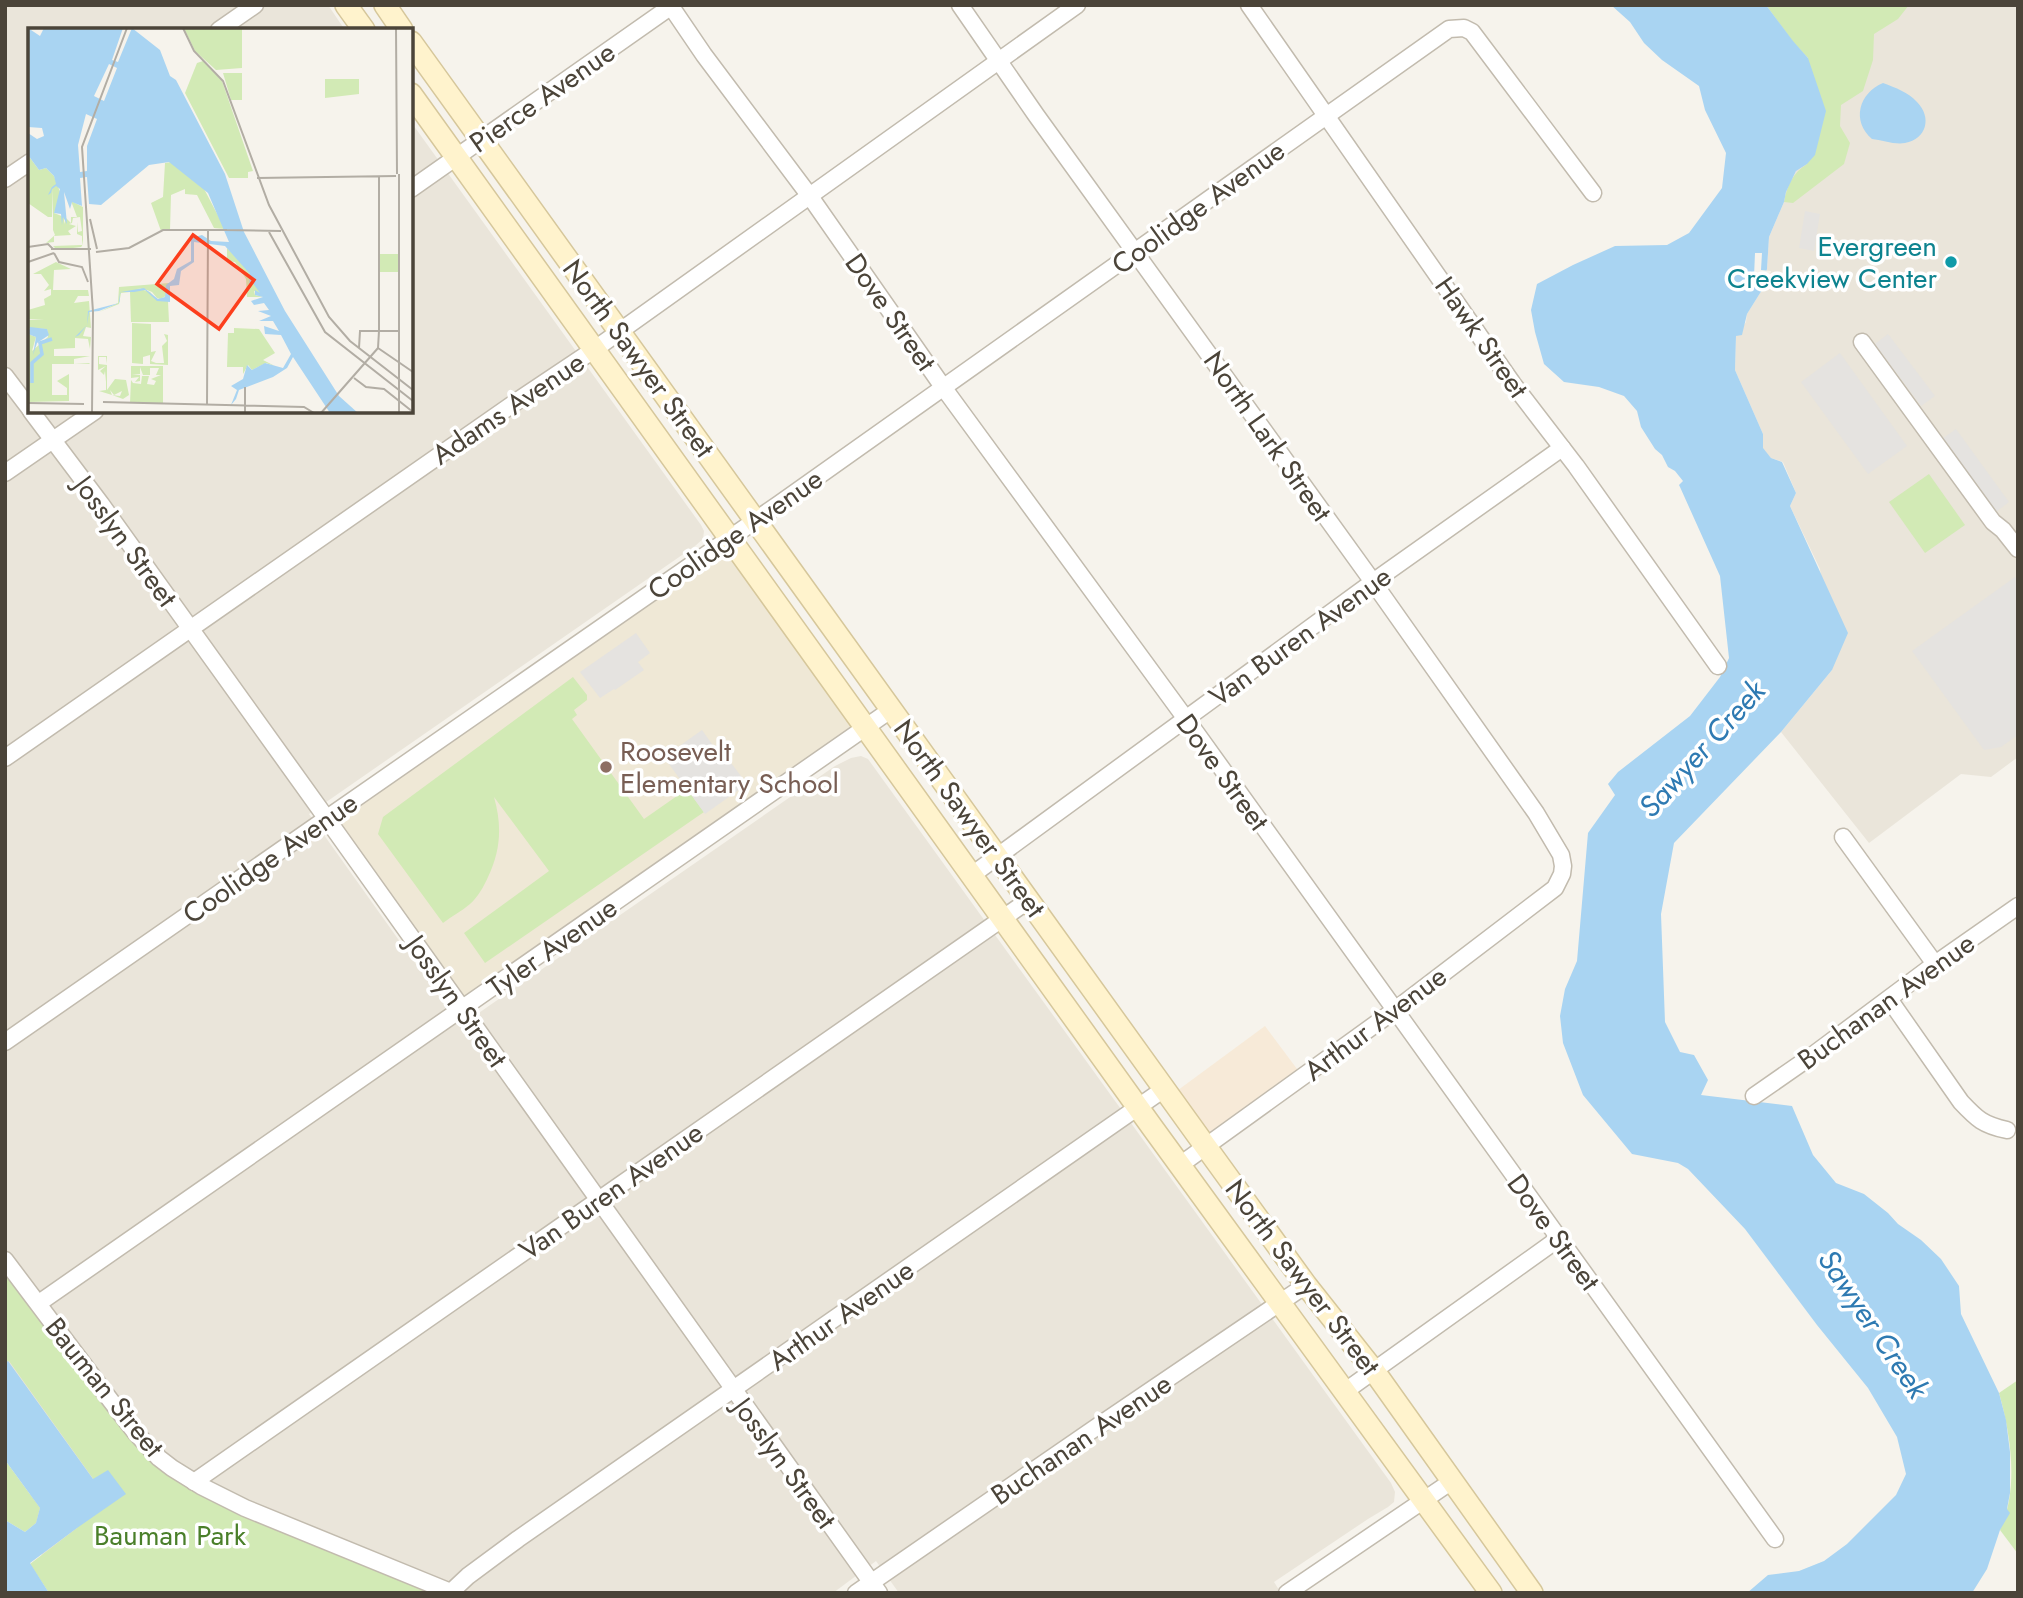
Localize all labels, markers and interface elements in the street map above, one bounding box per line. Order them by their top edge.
inset map [28,28,413,413]
street label: Pierce Avenue [461,32,624,163]
street label: Coolidge Avenue [1103,130,1293,284]
place label: Evergreen Creekview Center [1727,226,1937,299]
street label: Dove Street [835,245,946,380]
street label: North Sawyer Street [553,251,725,466]
marker: Evergreen Creekview Center [1943,254,1959,270]
street label: Hawk Street [1425,268,1539,407]
street label: Adams Avenue [424,342,593,475]
street label: North Lark Street [1194,343,1342,530]
street label: Coolidge Avenue [639,459,831,610]
street label: Josslyn Street [62,464,187,616]
street label: Van Buren Avenue [1201,556,1400,717]
water label: Sawyer Creek [1628,670,1776,827]
street label: Dove Street [1166,705,1279,839]
street label: North Sawyer Street [884,711,1056,926]
place label: Roosevelt Elementary School [620,731,839,804]
marker: Roosevelt Elementary School [598,759,614,775]
street label: Coolidge Avenue [174,783,366,934]
street label: Tyler Avenue [479,887,626,1007]
street label: Josslyn Street [394,923,517,1076]
street label: Buchanan Avenue [1789,923,1983,1080]
street label: Arthur Avenue [1295,956,1455,1091]
street label: Van Buren Avenue [511,1113,712,1270]
street label: Dove Street [1497,1165,1610,1299]
street label: North Sawyer Street [1215,1171,1390,1384]
water label: Sawyer Creek [1808,1240,1940,1408]
street label: Arthur Avenue [760,1250,922,1381]
street label: Bauman Street [35,1309,174,1466]
street label: Buchanan Avenue [983,1364,1180,1515]
street label: Josslyn Street [721,1386,846,1538]
park label: Bauman Park [94,1515,247,1556]

